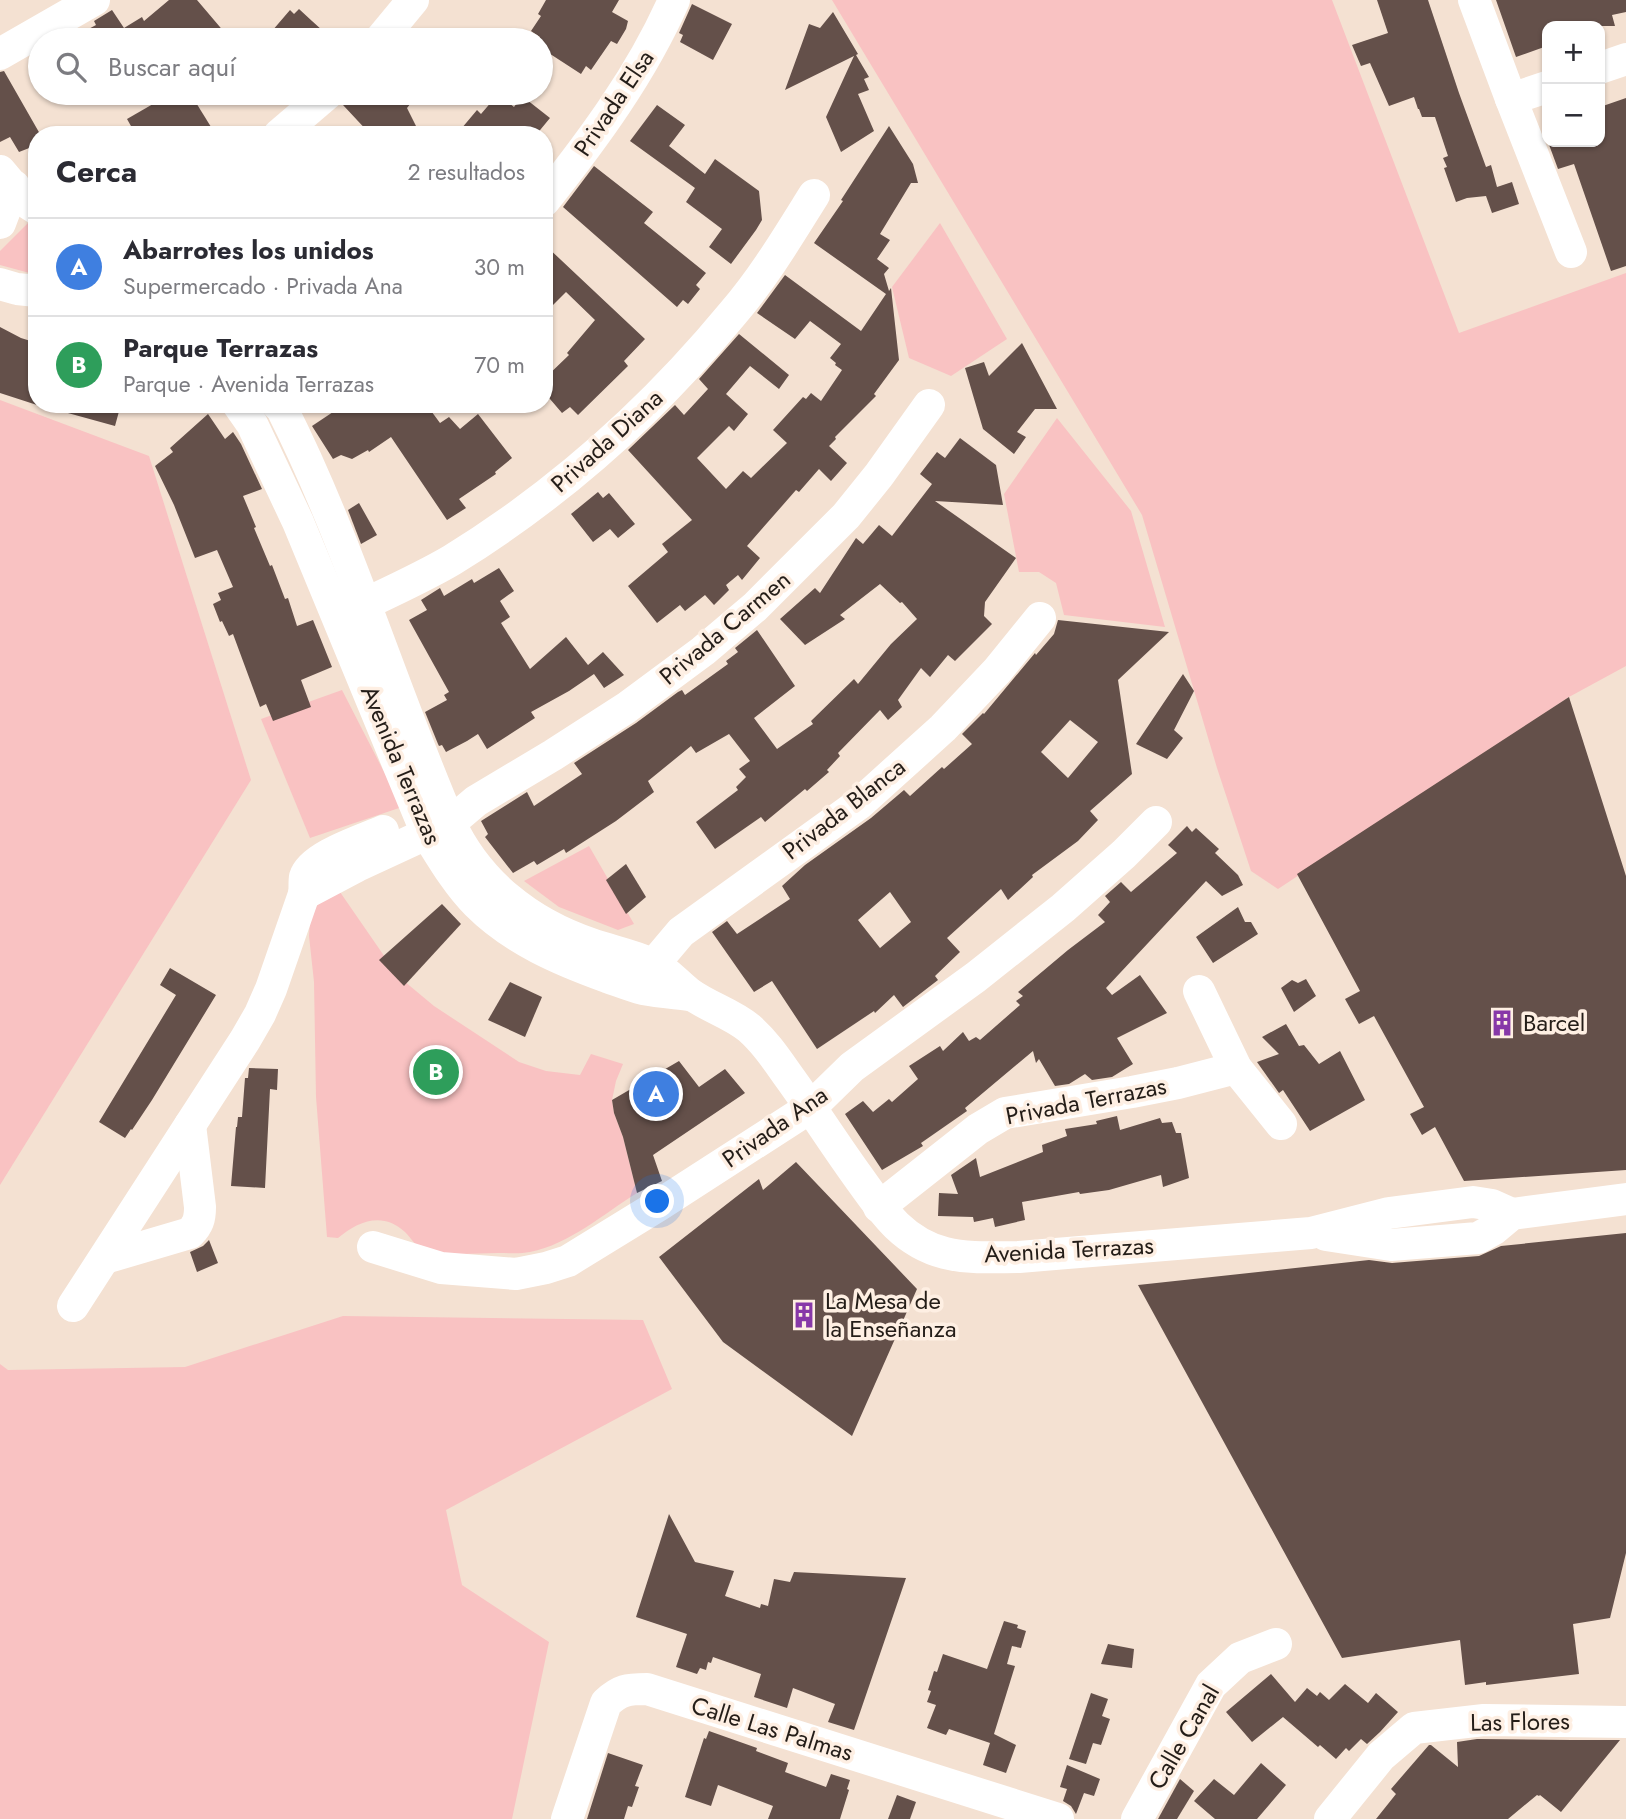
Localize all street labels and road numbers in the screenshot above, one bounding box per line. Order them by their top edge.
street label: Privada Elsa [565,43,662,163]
street label: Privada Diana [543,381,670,500]
street label: Privada Carmen [652,562,798,693]
street label: Avenida Terrazas [352,680,451,850]
street label: Privada Blanca [775,749,913,868]
street label: Privada Terrazas [1003,1068,1169,1133]
street label: Privada Ana [715,1077,835,1176]
street label: Avenida Terrazas [983,1228,1155,1271]
street label: Calle Canal [1139,1678,1228,1796]
street label: Calle Las Palmas [687,1687,857,1770]
street label: Las Flores [1470,1703,1570,1740]

